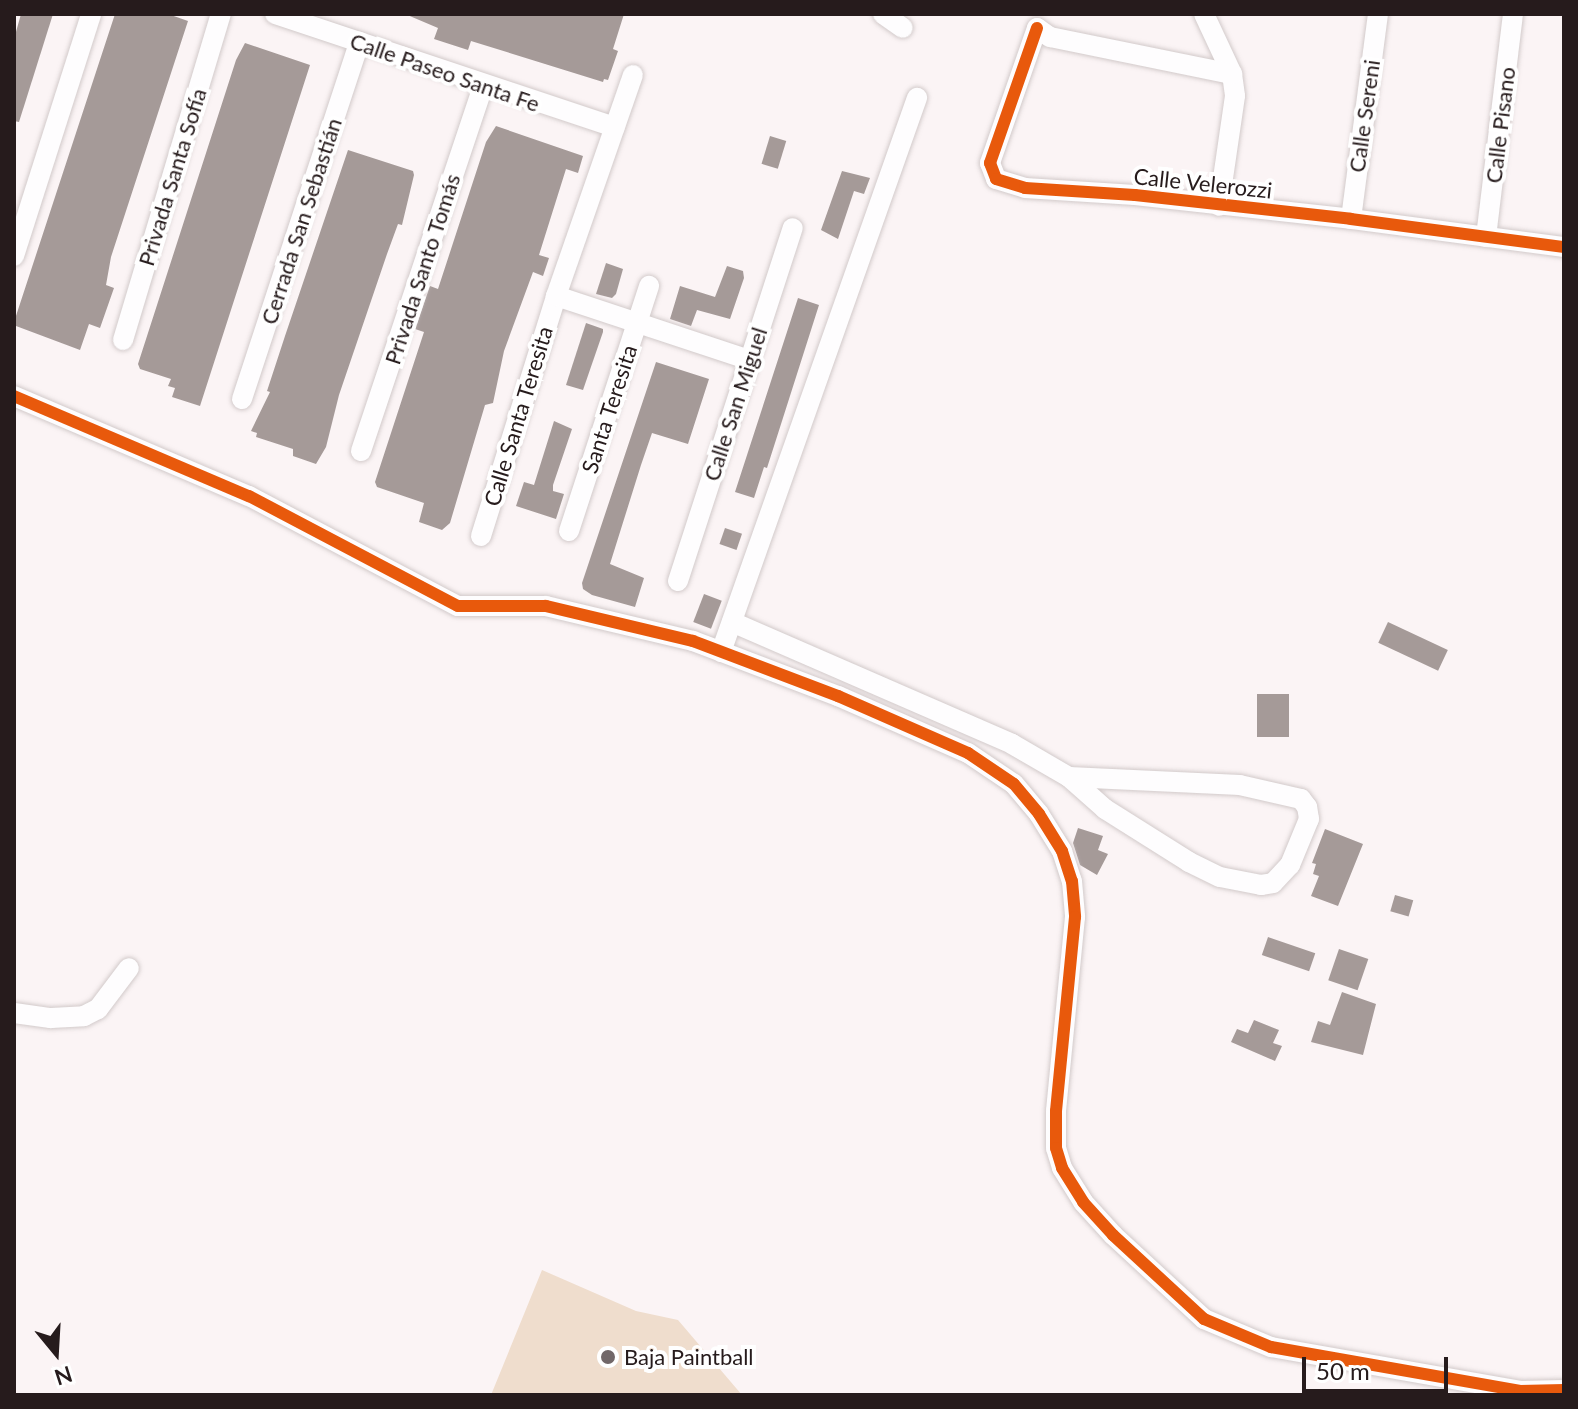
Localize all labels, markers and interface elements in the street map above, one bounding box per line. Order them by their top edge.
street label: Calle Paseo Santa Fe [347,27,543,117]
street label: Calle Sereni [1343,58,1385,174]
street label: Calle Pisano [1480,65,1520,185]
street label: Privada Santa Sofía [132,85,212,269]
street label: Cerrada San Sebastián [255,114,347,328]
street label: Calle Velerozzi [1132,163,1274,203]
street label: Privada Santo Tomás [379,170,465,368]
street label: Calle Santa Teresita [478,323,558,509]
street label: Calle San Miguel [698,324,772,484]
street label: Santa Teresita [576,341,642,477]
north arrow [16,1313,96,1393]
scale bar [1306,1341,1452,1391]
place label: Baja Paintball [624,1344,754,1370]
marker: Baja Paintball [599,1348,617,1366]
text: 50 m [1316,1356,1370,1385]
text: N [51,1361,76,1392]

